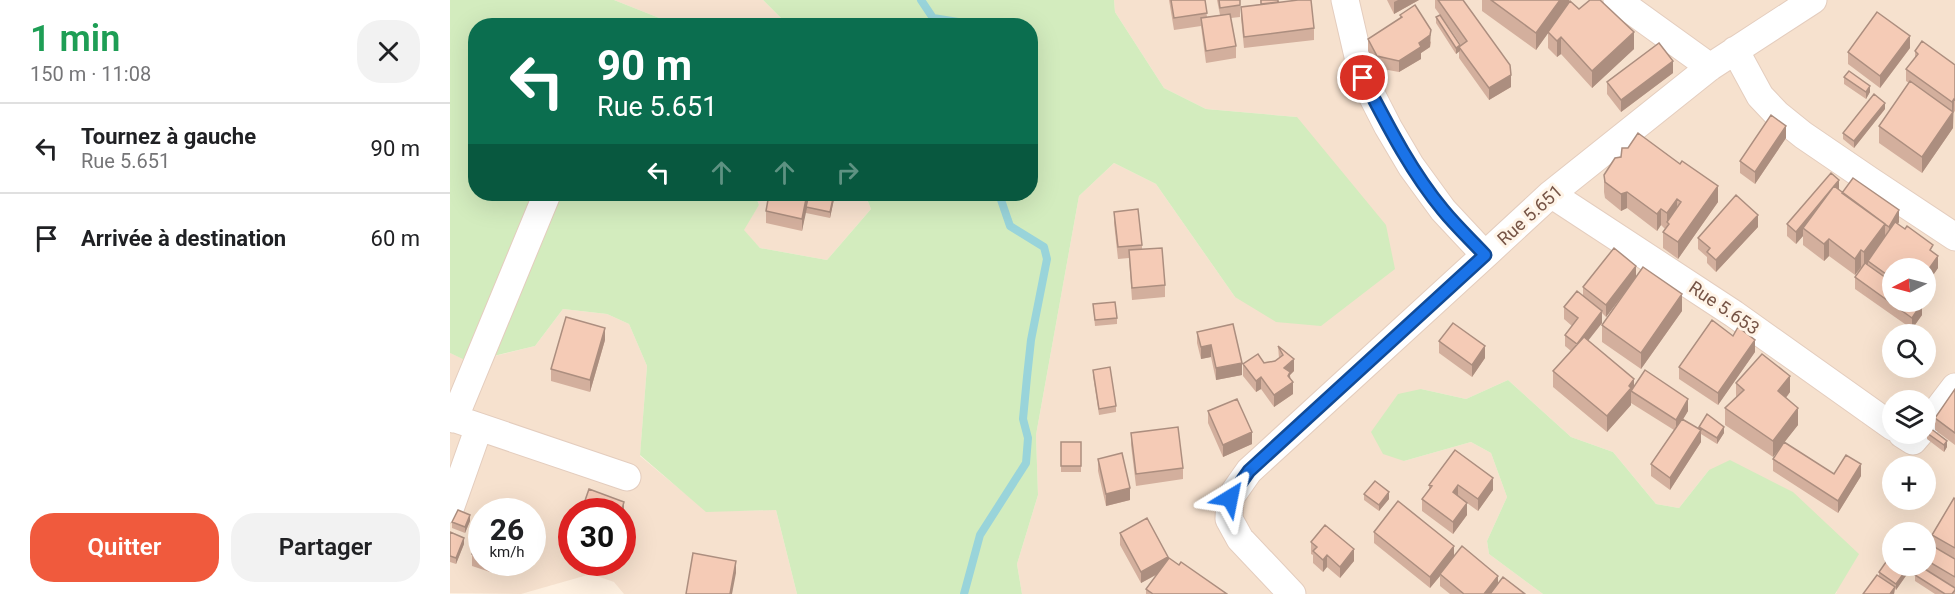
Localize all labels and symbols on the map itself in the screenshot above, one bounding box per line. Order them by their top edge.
pin [1337,52,1388,103]
street label: Rue 5.651 [1493,180,1567,249]
north arrow [1882,258,1936,312]
street label: Rue 5.653 [1685,276,1763,339]
position arrow [1198,466,1262,530]
speed limit sign: 30 [558,498,636,576]

